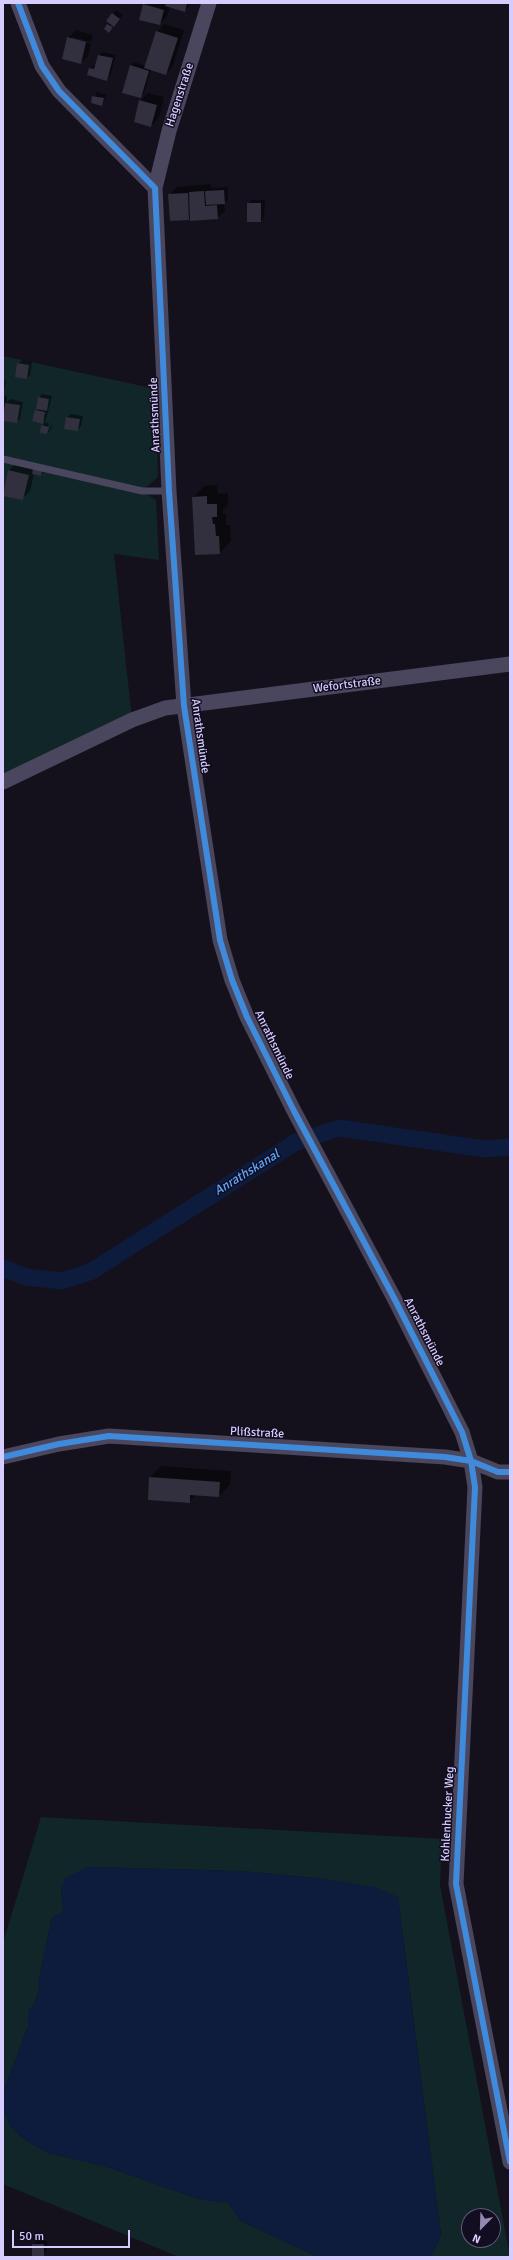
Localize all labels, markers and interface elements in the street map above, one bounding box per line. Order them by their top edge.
street label: Hagenstraße [163,61,197,129]
street label: Anrathsmünde [146,377,164,453]
street label: Wefortstraße [312,674,382,696]
street label: Anrathsmünde [188,698,212,774]
street label: Anrathsmünde [251,1008,297,1082]
water label: Anrathskanal [211,1147,283,1199]
street label: Anrathsmünde [401,1295,447,1369]
street label: Plißstraße [229,1424,285,1442]
street label: Kohlenhucker Weg [438,1766,458,1862]
north arrow [461,2208,501,2248]
scale bar [14,2222,132,2248]
text: 50 m [19,2229,44,2244]
text: N [470,2231,483,2246]

